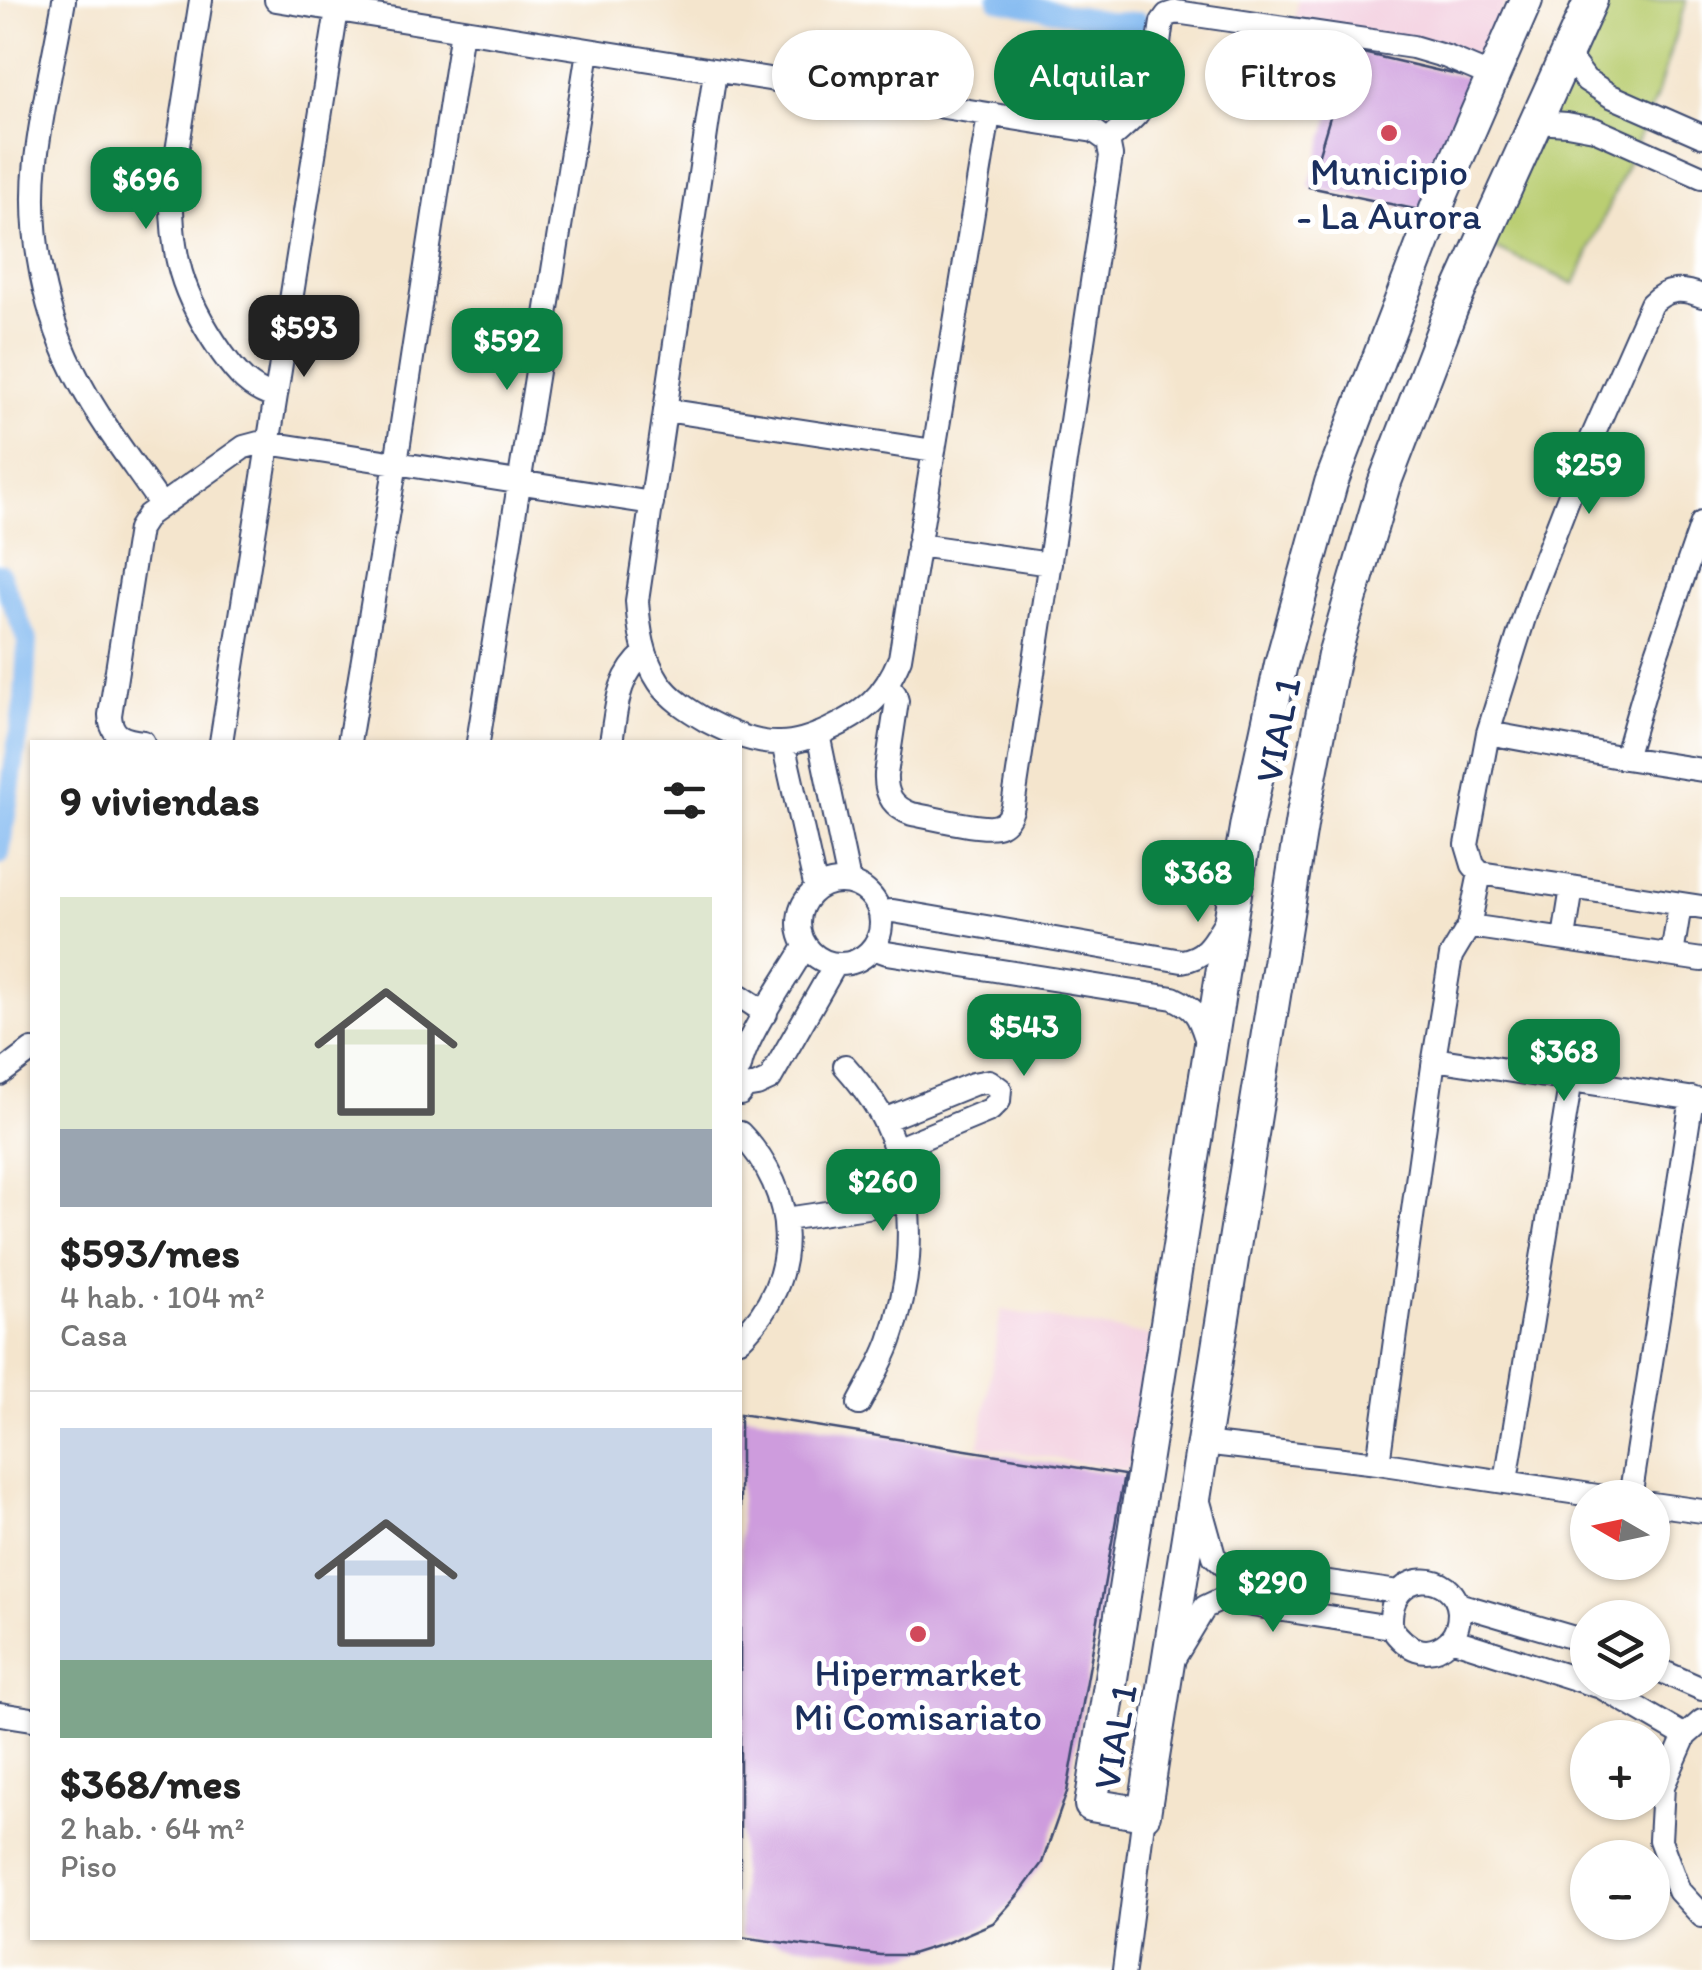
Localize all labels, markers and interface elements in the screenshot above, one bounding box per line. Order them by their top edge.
chip: Comprar [772,30,974,120]
chip: Alquilar [994,30,1185,120]
chip: Filtros [1205,30,1372,120]
marker: Municipio - La Aurora [1378,122,1400,144]
pin: $696 [87,147,205,232]
place label: Municipio - La Aurora [1297,149,1482,239]
text: $696 [113,160,179,198]
pin: $593 [245,295,363,380]
text: $593 [270,308,338,346]
pin: $592 [448,308,566,393]
text: $592 [474,321,540,359]
pin: $259 [1530,432,1648,517]
text: $259 [1556,445,1622,483]
street label: VIAL 1 [1245,673,1311,787]
icon: filters [657,773,712,828]
text: 9 viviendas [60,775,260,826]
pin: $368 [1139,840,1257,925]
text: $368 [1164,853,1232,891]
icon: home [296,962,476,1142]
pin: $543 [965,994,1083,1079]
text: $543 [989,1007,1059,1045]
pin: $368 [1505,1019,1623,1104]
text: $368 [1530,1032,1598,1070]
pin: $260 [824,1149,942,1234]
text: $260 [848,1162,918,1200]
text: $593/mes [60,1227,240,1278]
text: 4 hab. · 104 m² [60,1278,265,1316]
text: Casa [60,1316,127,1354]
north arrow [1570,1480,1670,1580]
map controls [1570,1480,1670,1940]
icon: home [296,1493,476,1673]
pin: $290 [1214,1550,1332,1635]
text: $290 [1238,1563,1308,1601]
button: layers [1570,1600,1670,1700]
marker: Hipermarket Mi Comisariato [907,1623,929,1645]
place label: Hipermarket Mi Comisariato [794,1650,1042,1740]
street label: VIAL 1 [1083,1681,1147,1793]
button: + [1570,1720,1670,1820]
text: $368/mes [60,1758,241,1809]
text: 2 hab. · 64 m² [60,1809,245,1847]
button: − [1570,1840,1670,1940]
text: Piso [60,1847,117,1885]

